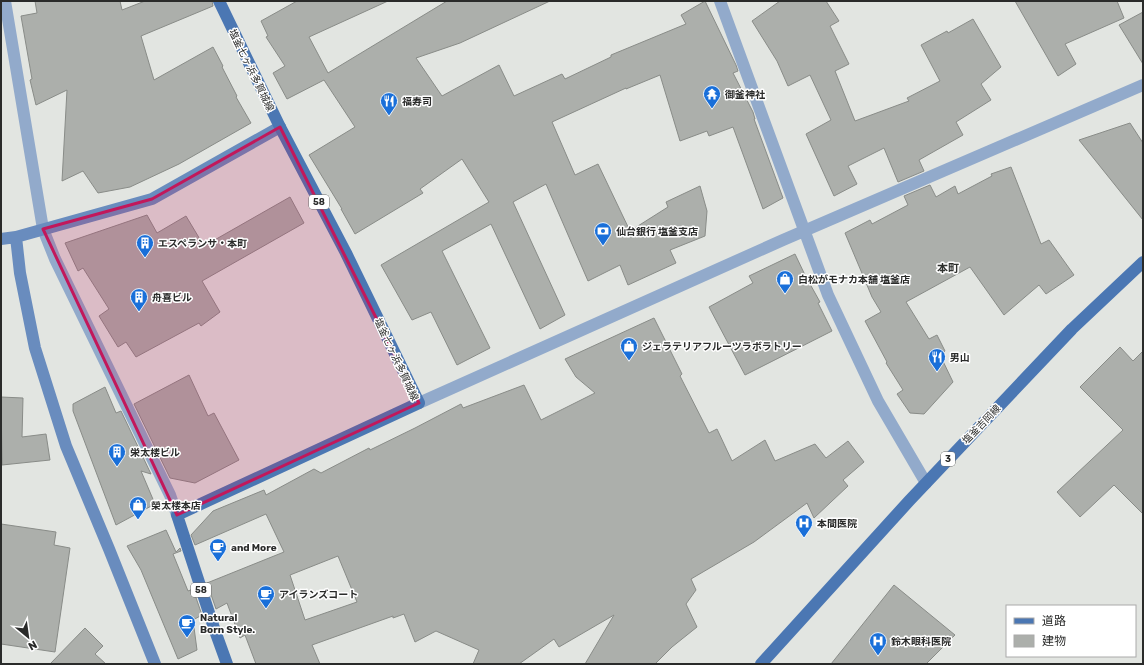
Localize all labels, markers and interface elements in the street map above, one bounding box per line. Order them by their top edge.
street label: 塩釜七ヶ浜多賀城線 [226,27,276,114]
temple icon: 御釜神社 [702,84,722,109]
place label: 御釜神社 [724,89,766,101]
restaurant icon: 福寿司 [379,91,399,116]
place label: 福寿司 [402,96,432,108]
road number: 58 [309,195,329,209]
bank icon: 仙台銀行 塩釜支店 [593,221,613,246]
place label: 仙台銀行 塩釜支店 [616,226,698,238]
building icon: エスペランサ・本町 [135,233,155,258]
place label: エスペランサ・本町 [158,238,247,250]
district label: 本町 [937,262,959,275]
shop icon: 白松がモナカ本舗 塩釜店 [775,269,795,294]
place label: 白松がモナカ本舗 塩釜店 [798,274,910,286]
building icon: 舟喜ビル [129,287,149,312]
place label: 舟喜ビル [152,292,192,304]
street label: 塩釜七ヶ浜多賀城線 [372,316,421,403]
shop icon: ジェラテリアフルーツラボラトリー [619,336,639,361]
place label: ジェラテリアフルーツラボラトリー [642,341,802,353]
restaurant icon: 男山 [927,347,947,372]
place label: 男山 [950,352,970,364]
street label: 塩釜吉岡線 [960,403,1003,447]
building icon: 栄太楼ビル [107,442,127,467]
place label: 栄太楼ビル [130,447,180,459]
road number: 3 [941,452,955,466]
shop icon: 榮太楼本店 [128,495,148,520]
place label: 榮太楼本店 [151,500,201,512]
hospital icon: 本間医院 [794,513,814,538]
place label: 本間医院 [816,518,857,530]
cafe icon: and More [208,537,228,562]
place label: and More [231,542,277,554]
road number: 58 [191,583,211,597]
cafe icon: アイランズコート [256,584,276,609]
place label: アイランズコート [279,589,358,601]
legend [1006,605,1136,657]
place label: Natural Born Style. [200,612,255,636]
cafe icon: Natural Born Style. [177,613,197,638]
text: 道路 [1042,614,1066,628]
north arrow [8,617,48,657]
hospital icon: 鈴木眼科医院 [868,631,888,656]
text: 建物 [1042,634,1066,648]
place label: 鈴木眼科医院 [891,636,951,648]
text: N [26,638,39,653]

